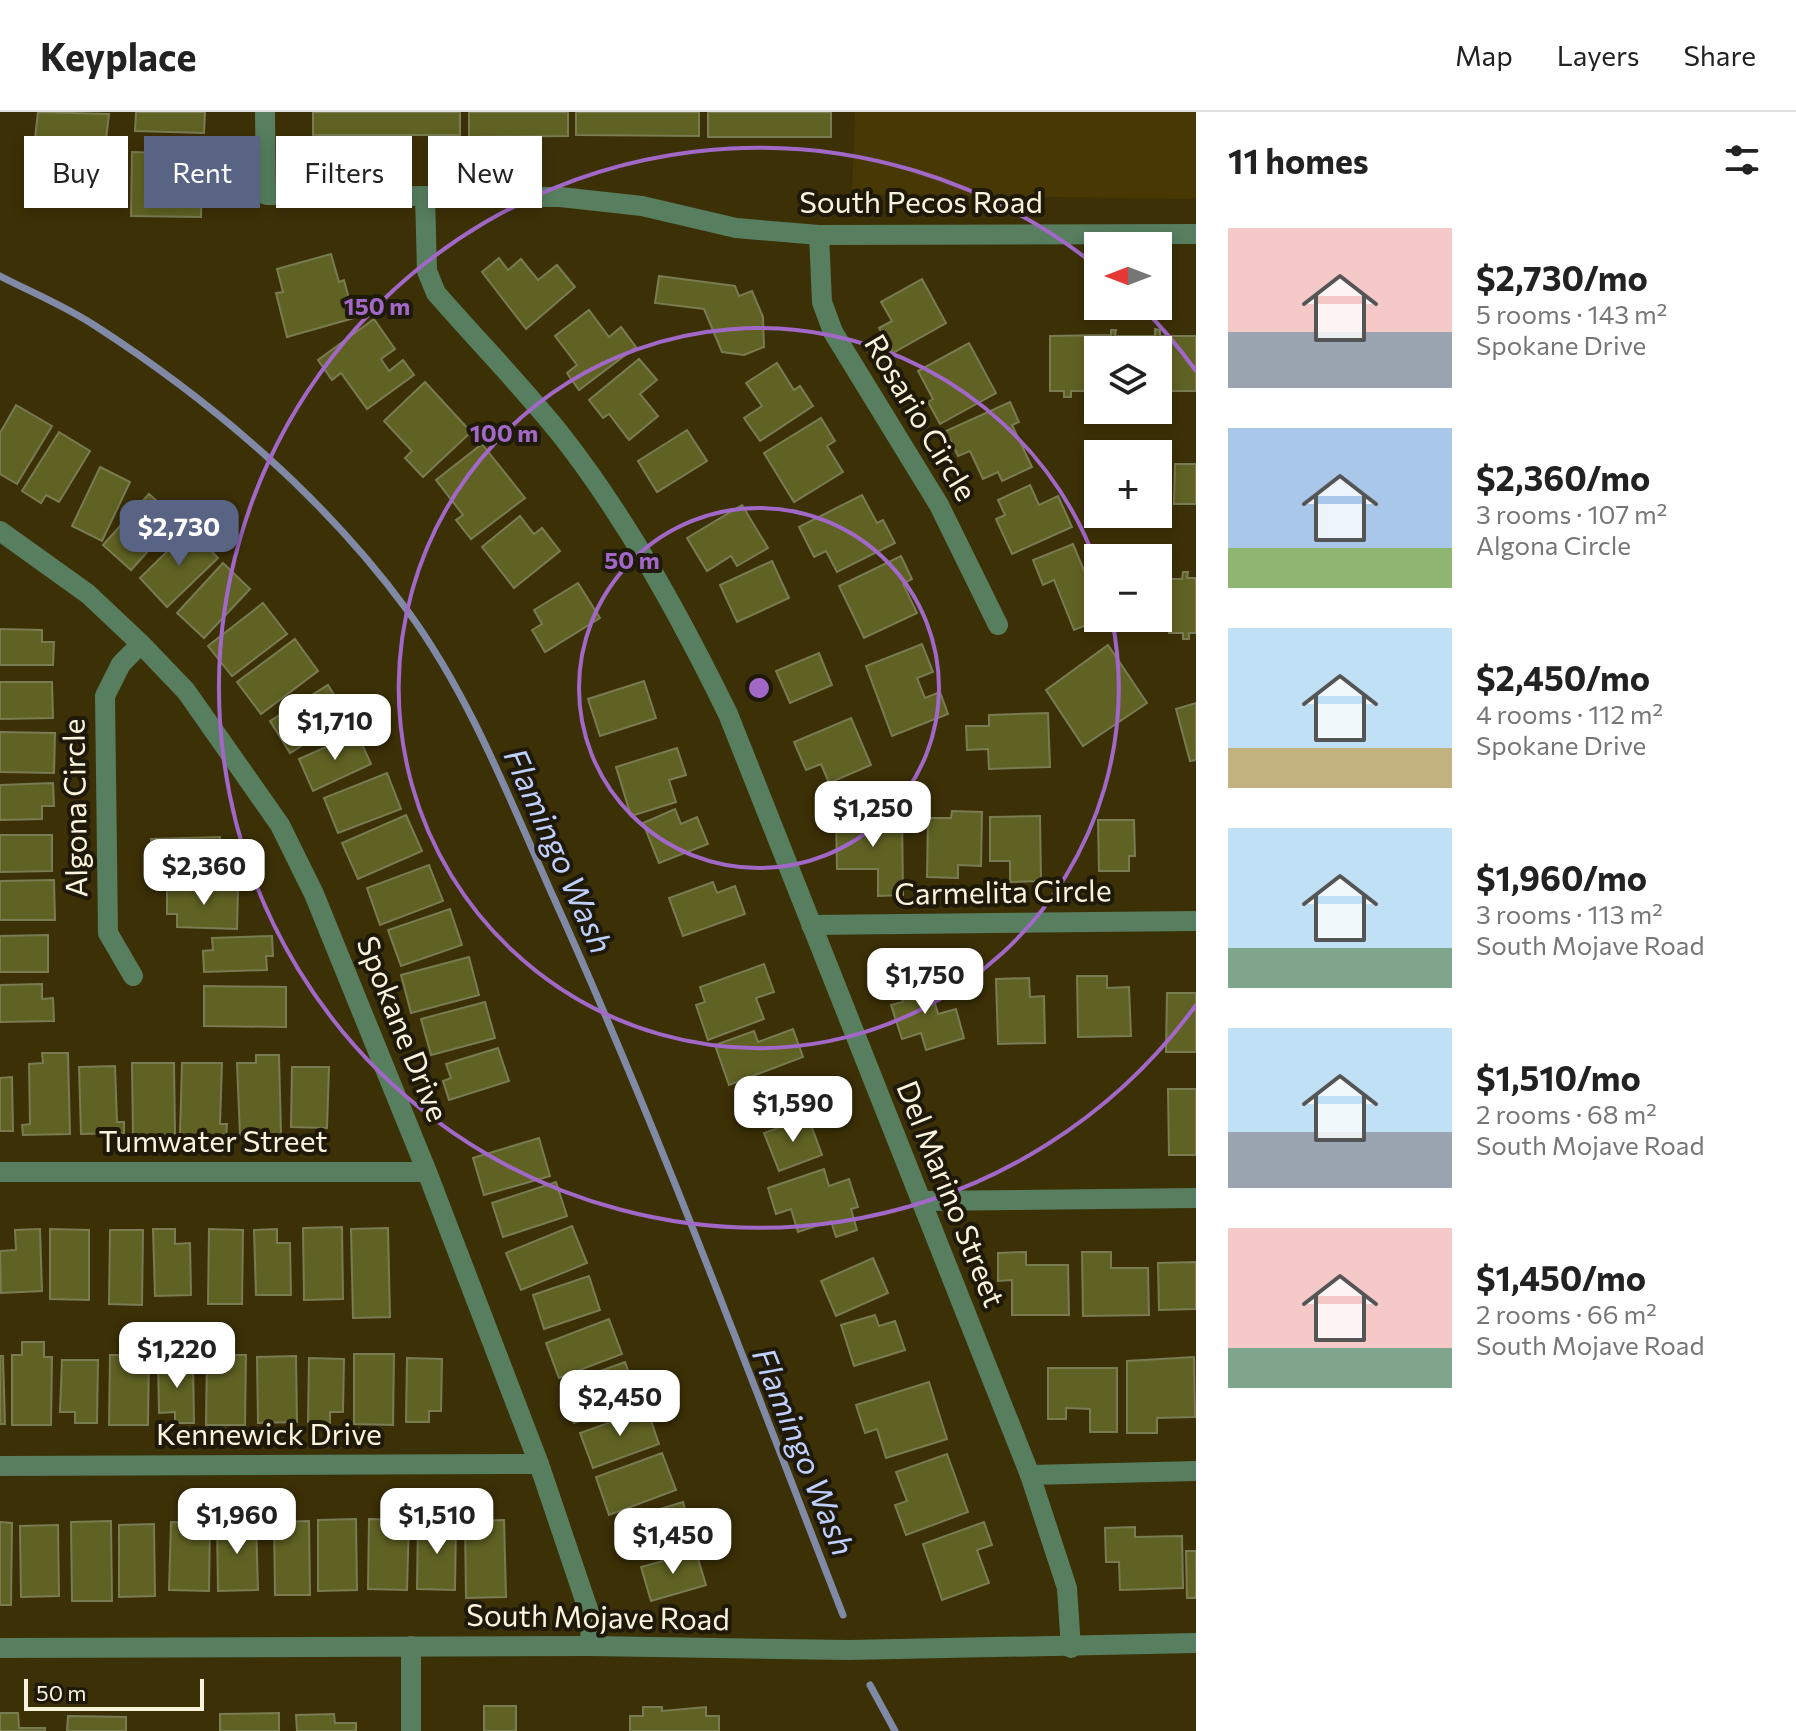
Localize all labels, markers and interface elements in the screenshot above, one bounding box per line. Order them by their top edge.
text: Keyplace [40,32,196,79]
text: Map [1455,38,1513,72]
text: Layers [1557,38,1639,72]
text: Share [1683,38,1756,72]
chip: Buy [24,136,128,208]
chip: Rent [144,136,260,208]
chip: Filters [276,136,412,208]
chip: New [428,136,542,208]
icon: filters [1720,138,1764,182]
text: 11 homes [1228,139,1369,181]
street label: South Pecos Road [799,182,1043,219]
north arrow [1084,232,1172,320]
map controls [1084,232,1172,632]
text: $2,730/mo [1476,256,1648,298]
icon: home [1292,260,1388,356]
text: 150 m [344,291,410,320]
text: 5 rooms · 143 m² [1476,298,1667,329]
street label: Rosario Circle [858,327,986,507]
text: Spokane Drive [1476,329,1646,360]
button: layers [1084,336,1172,424]
text: 100 m [470,418,538,447]
button: + [1084,440,1172,528]
text: $2,360/mo [1476,456,1650,498]
icon: home [1292,460,1388,556]
text: 3 rooms · 107 m² [1476,498,1667,529]
pin: $2,730 [114,500,244,568]
text: $2,730 [138,510,220,541]
text: Algona Circle [1476,529,1631,560]
button: − [1084,544,1172,632]
text: 50 m [604,545,660,574]
text: $2,450/mo [1476,656,1650,698]
icon: home [1292,660,1388,756]
centre of rings [745,674,773,702]
pin: $1,710 [270,694,400,762]
text: 4 rooms · 112 m² [1476,698,1663,729]
text: $1,710 [297,704,373,735]
street label: Algona Circle [53,718,94,898]
text: Spokane Drive [1476,729,1646,760]
water label: Flamingo Wash [497,741,623,959]
pin: $1,250 [808,781,938,849]
text: $1,250 [833,791,913,822]
pin: $2,360 [139,839,269,907]
text: $2,360 [162,849,246,880]
text: $1,960/mo [1476,856,1647,898]
icon: home [1292,860,1388,956]
street label: Carmelita Circle [894,870,1112,911]
text: 3 rooms · 113 m² [1476,898,1663,929]
text: South Mojave Road [1476,929,1704,960]
street label: Spokane Drive [350,930,458,1126]
pin: $1,750 [860,948,990,1016]
text: $1,750 [885,958,965,989]
text: $1,510/mo [1476,1056,1641,1098]
icon: home [1292,1060,1388,1156]
street label: Del Marino Street [890,1075,1015,1312]
pin: $1,590 [728,1076,858,1144]
text: $1,590 [752,1086,834,1117]
text: 2 rooms · 68 m² [1476,1098,1657,1129]
street label: Tumwater Street [98,1121,328,1158]
text: South Mojave Road [1476,1129,1704,1160]
text: $1,450/mo [1476,1256,1646,1298]
icon: home [1292,1260,1388,1356]
text: 2 rooms · 66 m² [1476,1298,1657,1329]
pin: $1,220 [112,1322,242,1390]
text: South Mojave Road [1476,1329,1704,1360]
text: $1,220 [137,1332,217,1363]
water label: Flamingo Wash [745,1342,865,1561]
pin: $2,450 [555,1370,685,1438]
text: $2,450 [578,1380,662,1411]
street label: Kennewick Drive [156,1414,382,1451]
pin: $1,960 [172,1488,302,1556]
pin: $1,510 [372,1488,502,1556]
text: $1,960 [196,1498,278,1529]
text: $1,510 [398,1498,476,1529]
pin: $1,450 [608,1508,738,1576]
text: $1,450 [632,1518,714,1549]
street label: South Mojave Road [466,1595,730,1636]
scale bar [24,1675,204,1711]
text: 50 m [36,1679,86,1706]

